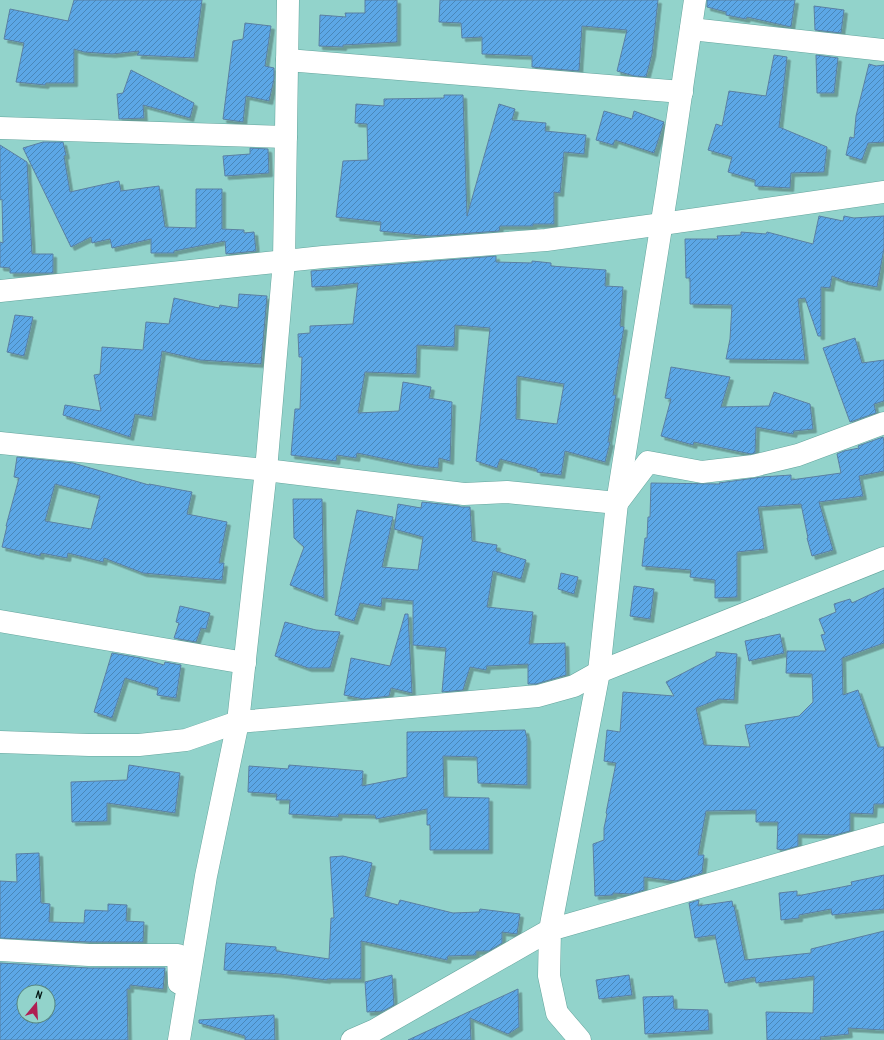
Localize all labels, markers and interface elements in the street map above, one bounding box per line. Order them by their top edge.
north arrow [16,984,56,1024]
text: N [34,987,44,1002]

